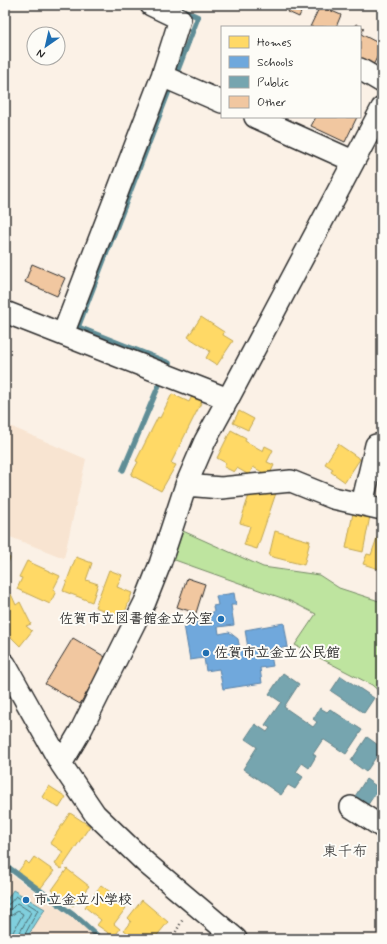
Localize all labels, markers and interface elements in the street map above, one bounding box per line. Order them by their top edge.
north arrow [26,26,66,66]
legend [221,26,361,118]
text: Homes [257,35,292,51]
text: N [34,46,48,61]
text: Schools [257,55,293,71]
text: Public [257,75,289,91]
text: Other [257,95,286,111]
place label: 佐賀市立図書館金立分室 [59,610,213,628]
marker: 佐賀市立図書館金立分室 [216,614,226,624]
place label: 佐賀市立金立公民館 [214,644,340,662]
marker: 佐賀市立金立公民館 [201,648,211,658]
district label: 東千布 [322,842,368,862]
place label: 市立金立小学校 [34,891,132,909]
marker: 市立金立小学校 [21,895,31,905]

